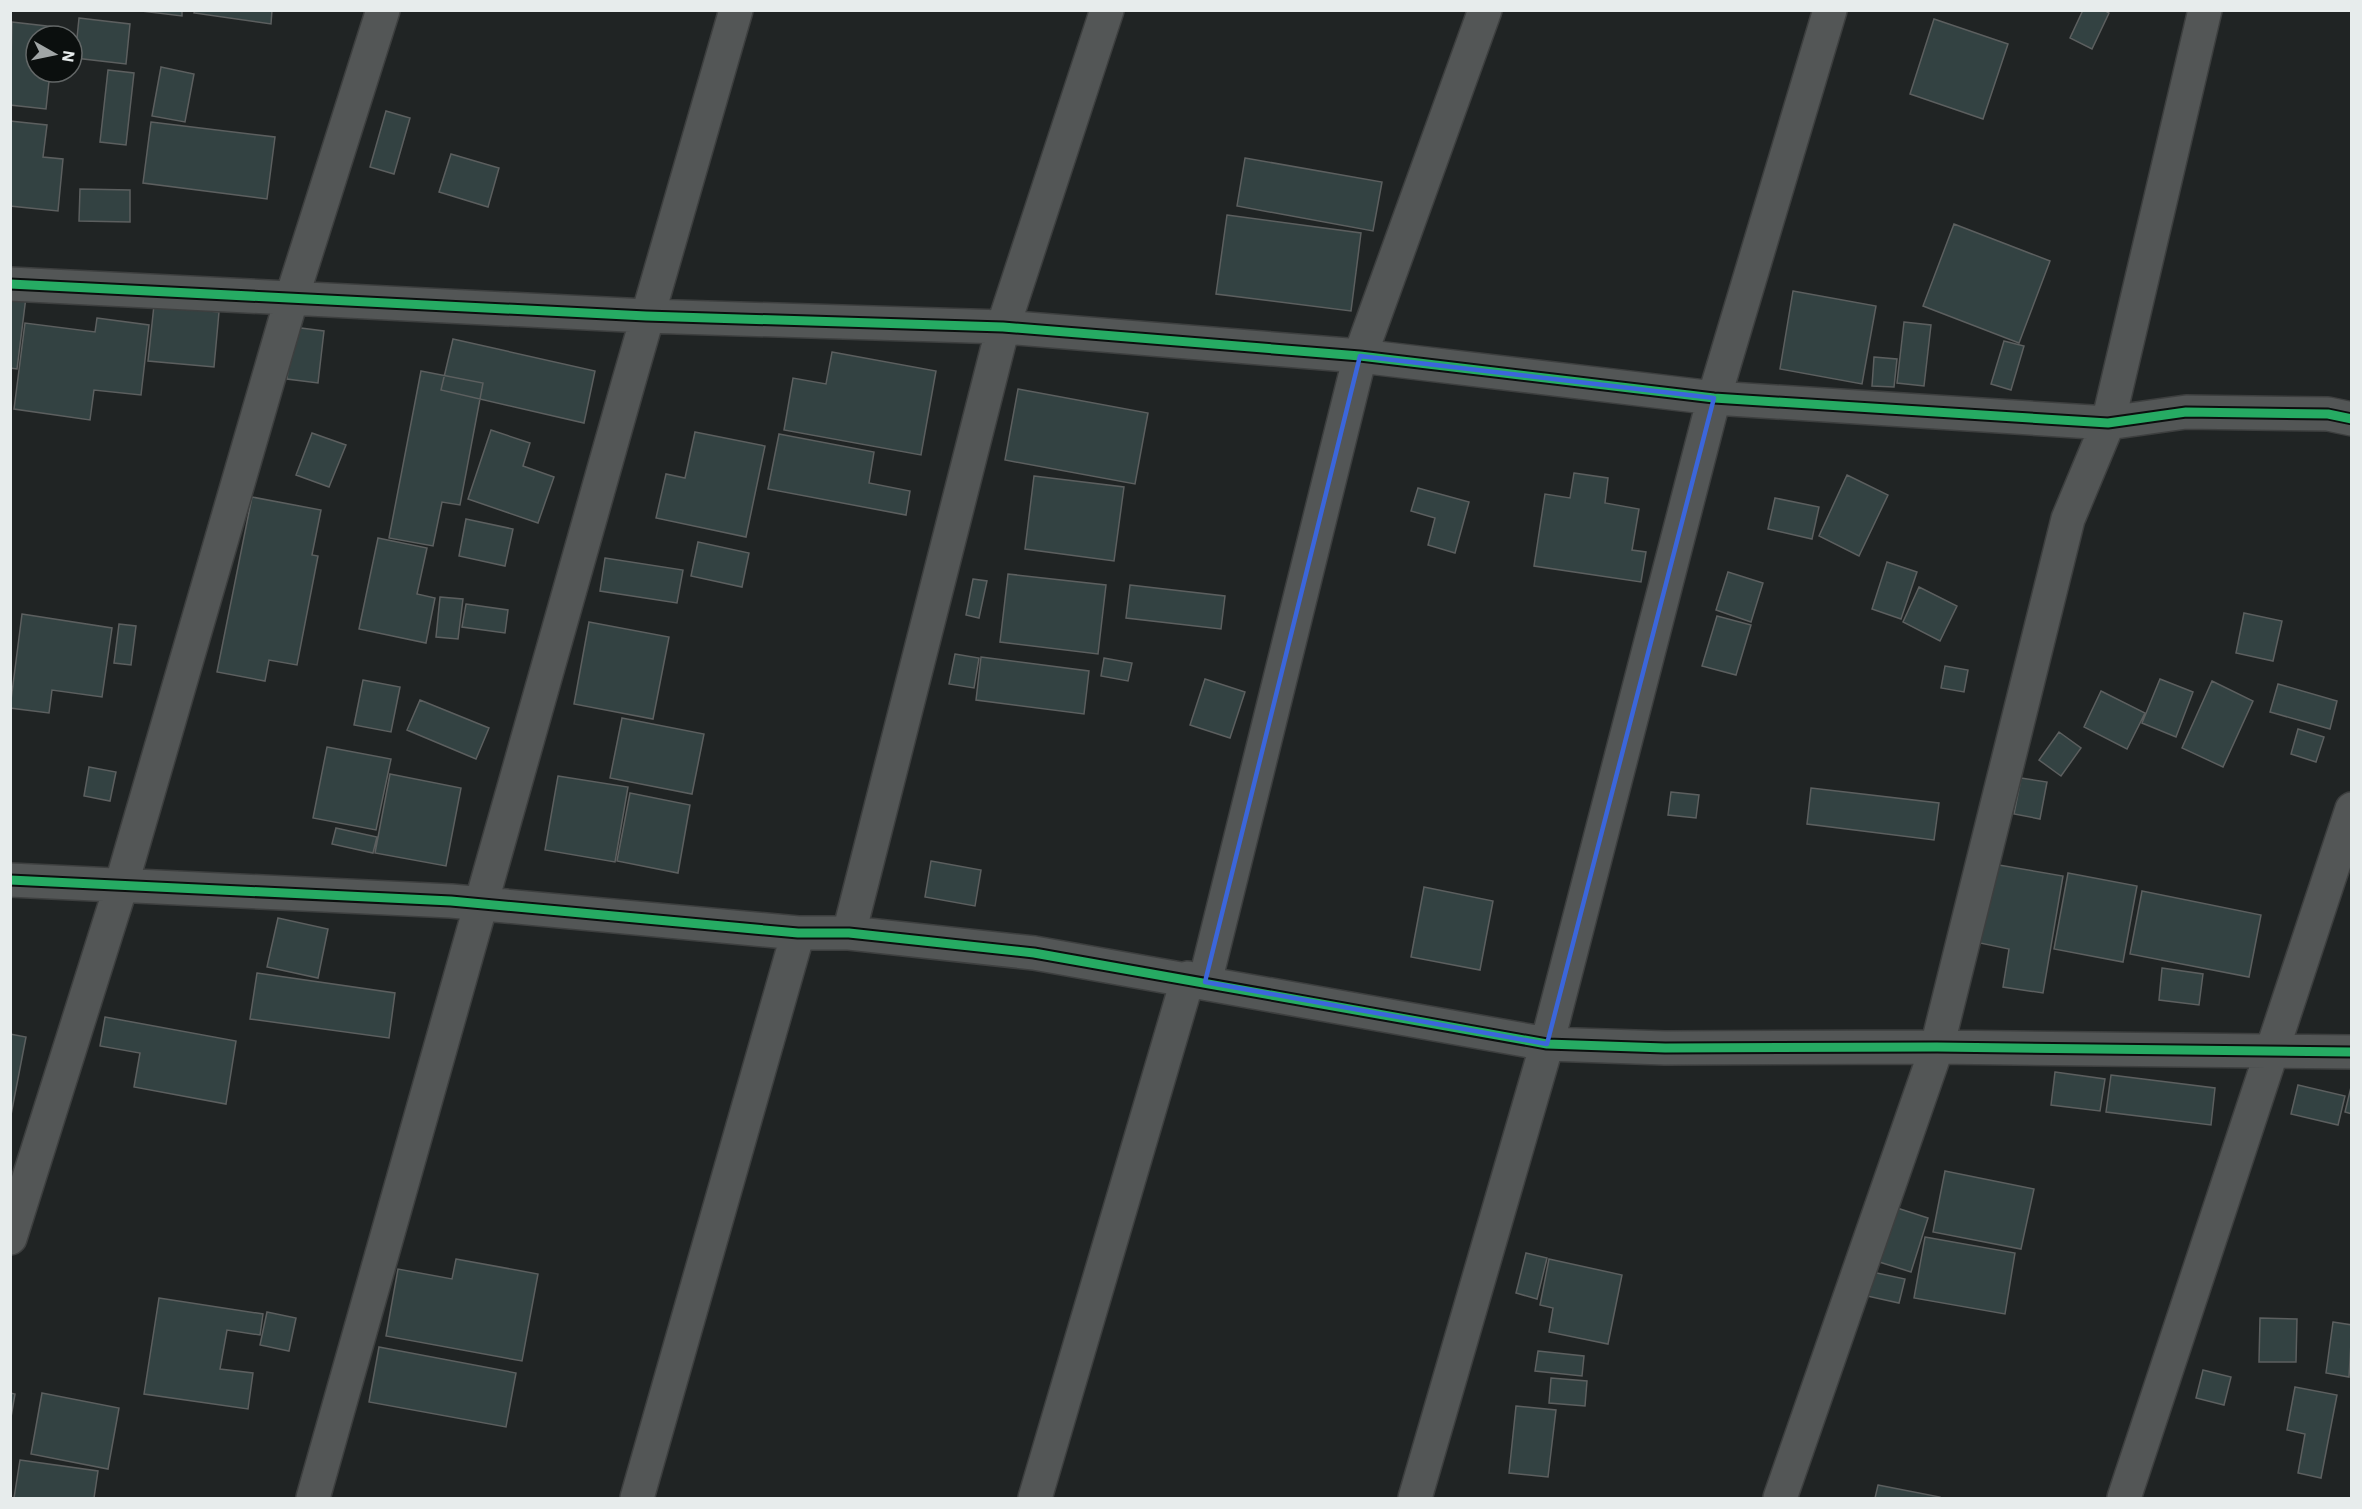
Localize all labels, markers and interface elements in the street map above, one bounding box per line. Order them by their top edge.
north arrow [24,24,84,84]
text: N [58,49,80,64]

